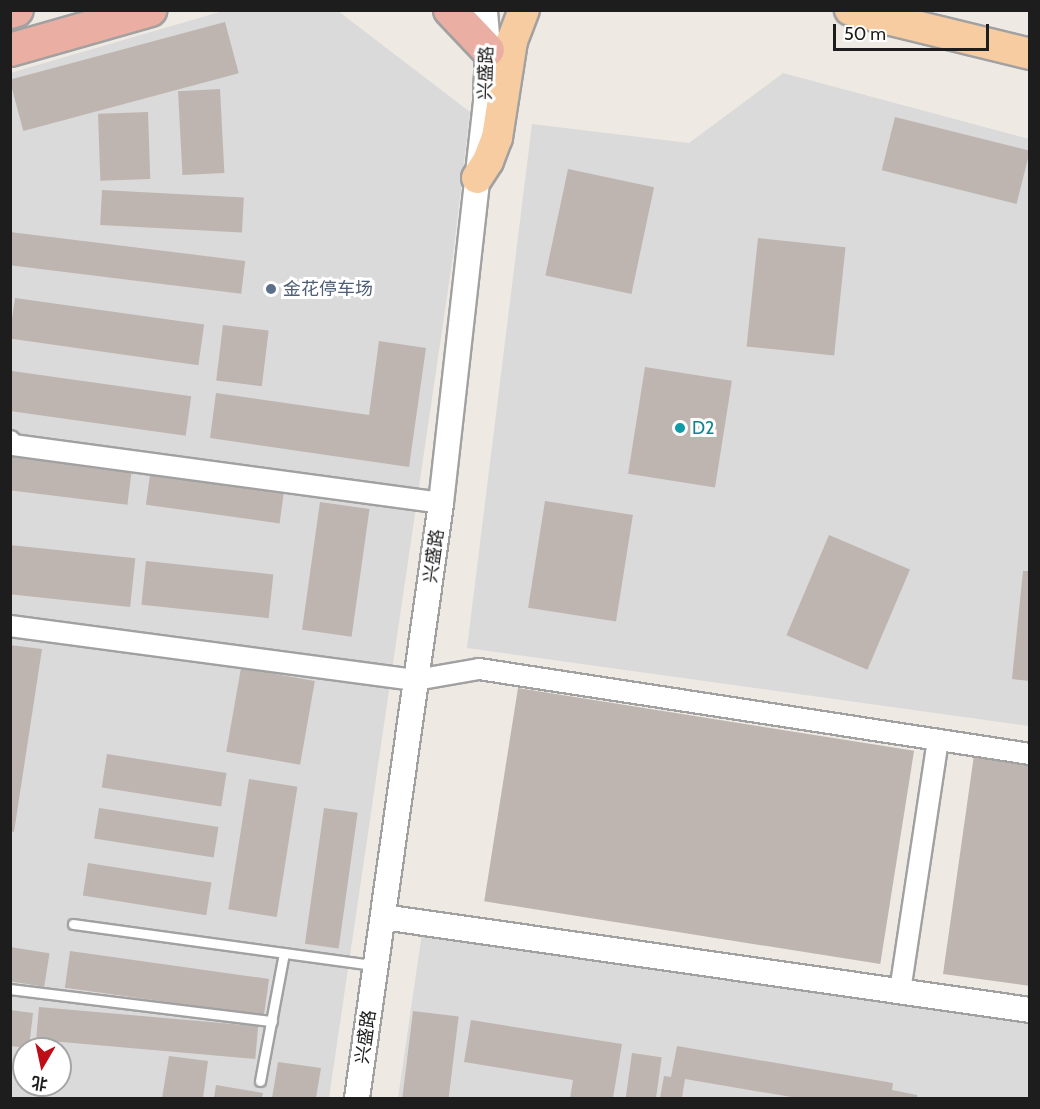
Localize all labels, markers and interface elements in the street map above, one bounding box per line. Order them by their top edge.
scale bar [836,12,992,50]
text: 50 m [844,23,886,45]
street label: 兴盛路 [474,46,498,100]
place label: 金花停车场 [283,278,373,300]
marker: 金花停车场 [264,282,278,296]
place label: D2 [692,417,715,439]
marker: D2 [673,421,687,435]
street label: 兴盛路 [420,528,448,584]
street label: 兴盛路 [352,1009,380,1065]
north arrow [12,1037,72,1097]
text: 北 [30,1073,49,1094]

